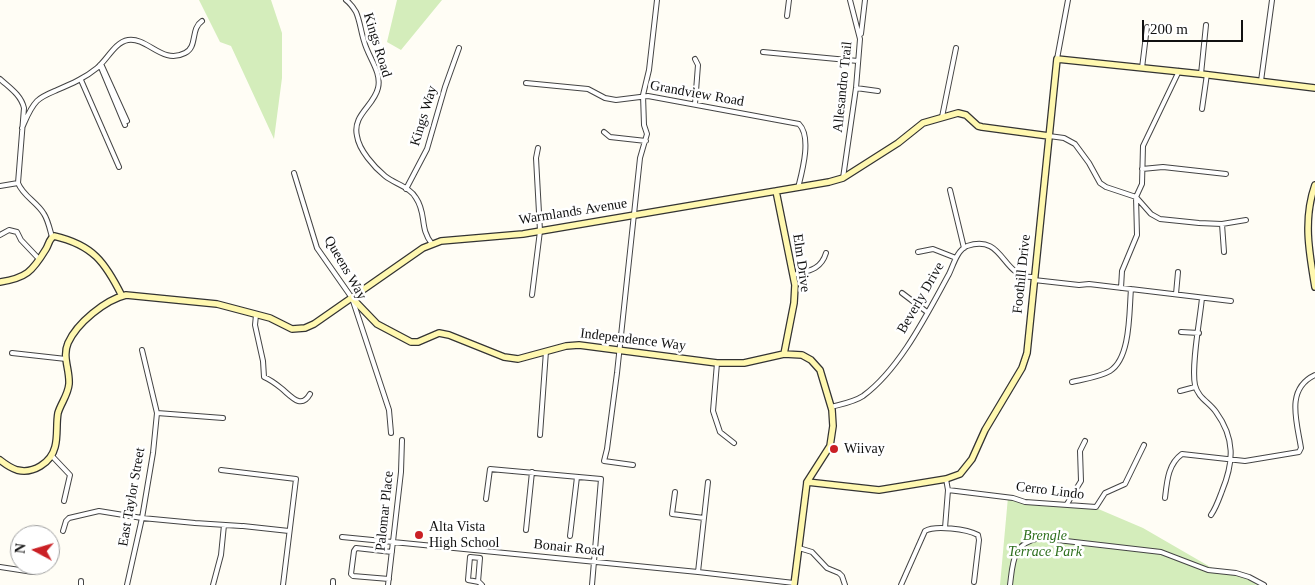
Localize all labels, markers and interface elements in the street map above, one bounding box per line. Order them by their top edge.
scale bar [1145,10,1246,42]
street label: Kings Road [359,11,395,79]
text: 200 m [1150,21,1188,37]
street label: Allesandro Trail [830,41,856,133]
street label: Grandview Road [649,77,745,111]
street label: Kings Way [407,84,441,148]
street label: Warmlands Avenue [518,195,628,229]
street label: Queens Way [320,233,370,303]
street label: Elm Drive [789,233,813,293]
street label: Foothill Drive [1009,233,1035,315]
street label: Beverly Drive [894,259,948,337]
street label: Independence Way [579,325,687,355]
place label: Wiivay [844,441,885,457]
marker: Wiivay [828,443,840,455]
street label: East Taylor Street [115,446,149,548]
street label: Palomar Place [372,470,398,552]
street label: Cerro Lindo [1015,478,1085,504]
place label: Alta Vista High School [429,519,499,552]
north arrow [10,525,60,575]
park label: Brengle Terrace Park [1008,528,1082,560]
marker: Alta Vista High School [413,529,425,541]
street label: Bonair Road [533,536,605,560]
text: N [13,543,29,554]

